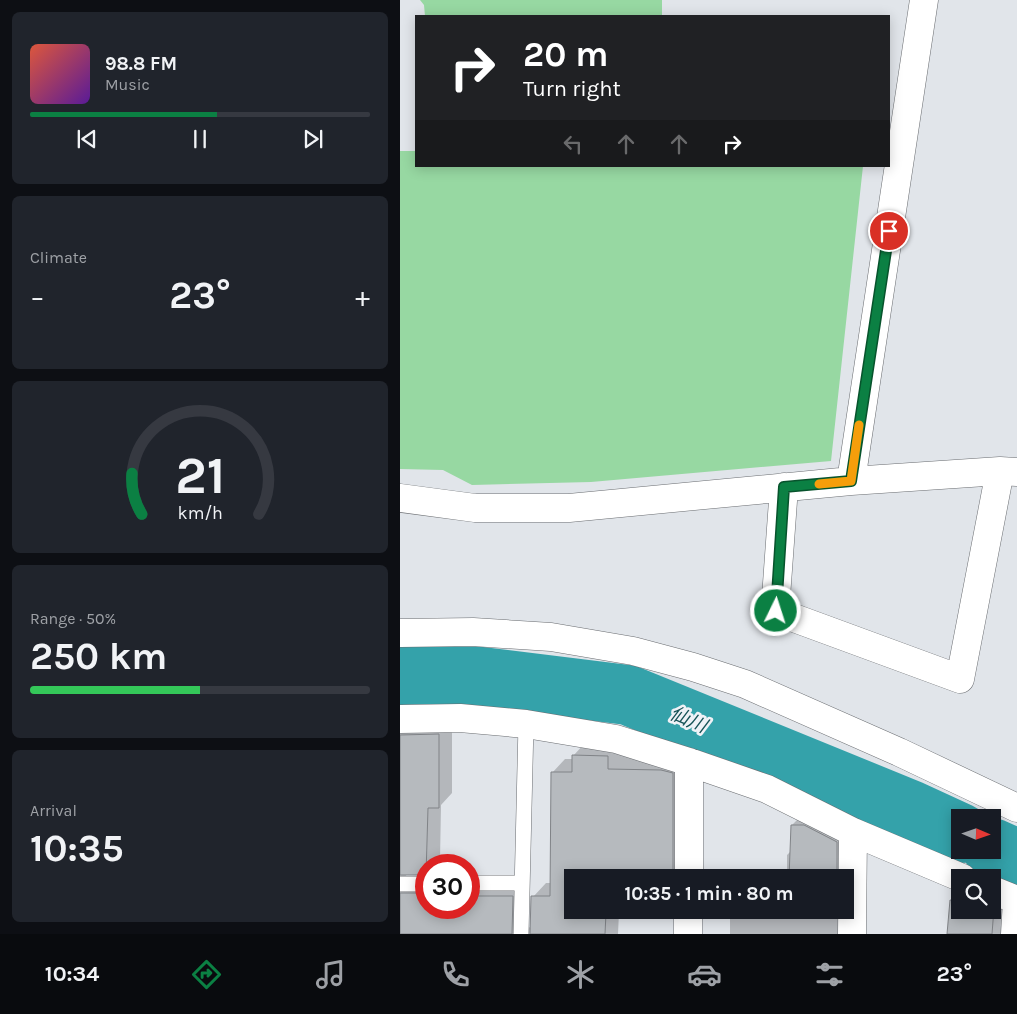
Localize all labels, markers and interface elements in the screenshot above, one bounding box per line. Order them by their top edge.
text: 20 m [523,34,608,75]
icon: right [440,35,505,100]
text: 98.8 FM [105,53,177,75]
text: Music [105,75,150,94]
text: Turn right [523,76,621,102]
icon: previous [73,125,101,153]
icon: pause [186,125,214,153]
icon: next [299,125,327,153]
icon: left [559,130,587,158]
icon: ahead [612,130,640,158]
icon: ahead [665,130,693,158]
icon: right [718,130,746,158]
pin [868,210,910,252]
icon: arrive [875,217,903,245]
text: Climate [30,248,87,267]
text: 23° [169,273,231,318]
text: − [30,280,45,313]
text: + [355,280,370,313]
text: 21 [175,445,225,506]
text: km/h [177,503,223,524]
position arrow [749,584,801,636]
text: Range · 50% [30,609,116,628]
text: 250 km [30,634,167,679]
water label: 仙川 [666,702,712,738]
text: Arrival [30,801,77,820]
north arrow [951,809,1001,859]
map controls [951,809,1001,919]
text: 10:35 [30,826,124,871]
speed limit sign: 30 [415,854,480,919]
button: search [951,869,1001,919]
text: 10:35 · 1 min · 80 m [624,883,794,905]
icon: directions [189,957,224,992]
icon: music [313,957,348,992]
icon: phone [438,957,473,992]
icon: climate [563,957,598,992]
icon: car [687,957,722,992]
icon: filters [812,957,847,992]
text: 10:34 [45,961,99,987]
text: 23° [937,961,972,987]

